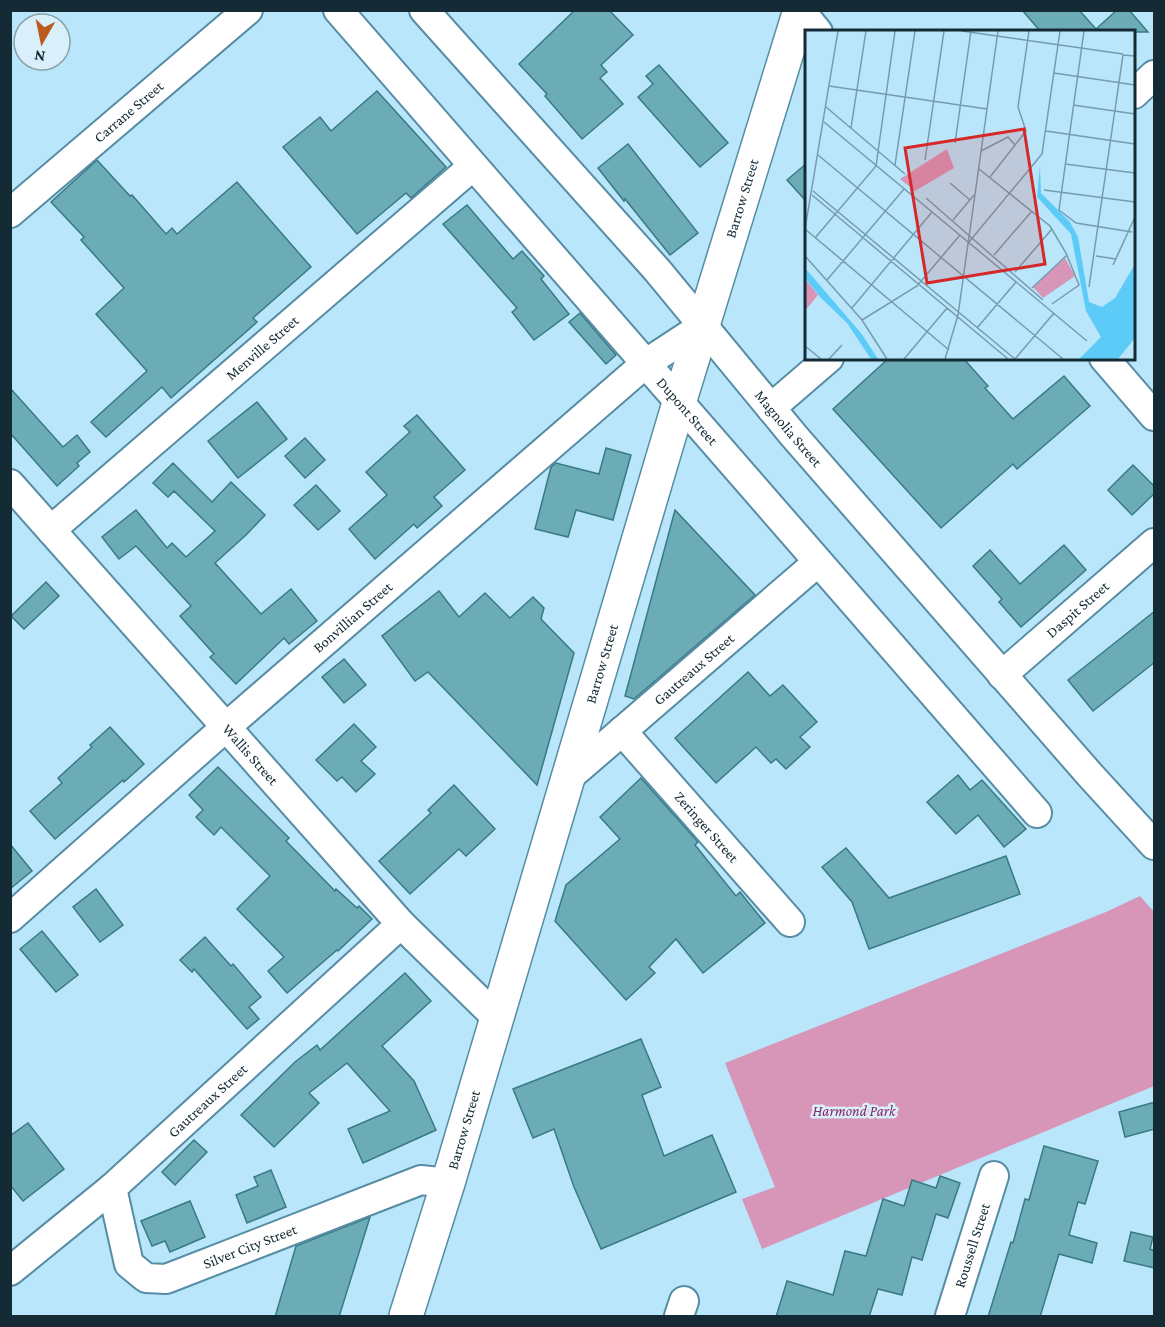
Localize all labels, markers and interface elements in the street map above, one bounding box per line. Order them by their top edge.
north arrow [12,12,72,72]
inset map [805,30,1135,360]
text: N [33,47,46,66]
street label: Carrane Street [91,77,167,146]
street label: Barrow Street [722,156,762,240]
street label: Menville Street [223,311,303,383]
street label: Dupont Street [654,374,722,449]
street label: Magnolia Street [752,387,826,471]
street label: Daspit Street [1043,577,1113,641]
street label: Bonvillian Street [310,578,396,656]
street label: Barrow Street [582,621,621,705]
street label: Gautreaux Street [650,629,738,708]
street label: Wallis Street [219,721,282,789]
street label: Zeringer Street [671,788,743,867]
street label: Gautreaux Street [165,1060,251,1141]
street label: Barrow Street [444,1087,483,1171]
park label: Harmond Park [813,1103,897,1119]
street label: Roussell Street [951,1200,993,1290]
street label: Silver City Street [201,1221,300,1272]

